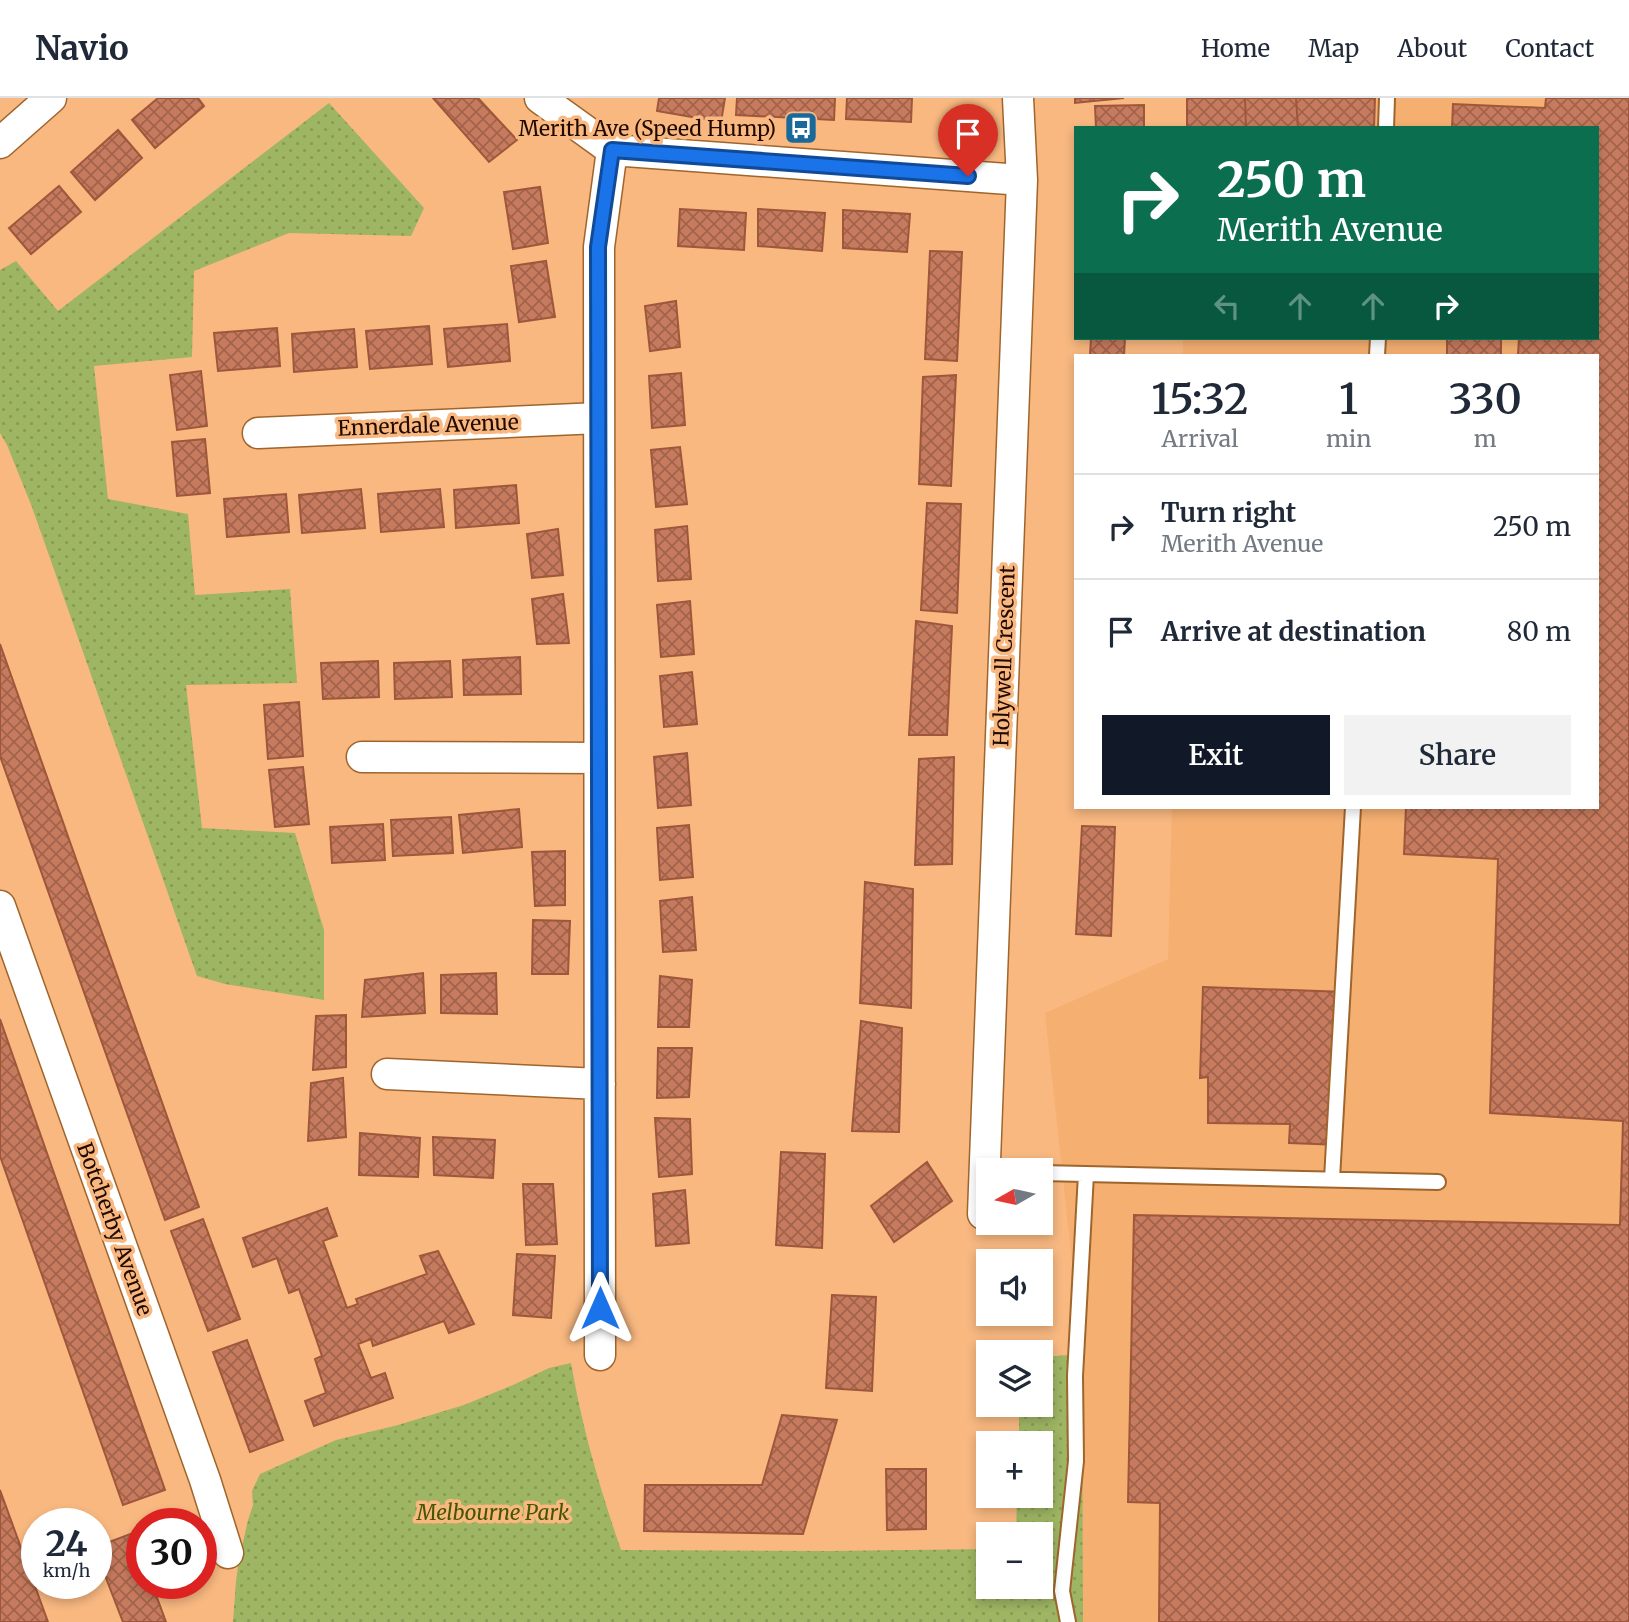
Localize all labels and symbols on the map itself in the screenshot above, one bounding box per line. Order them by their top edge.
pin [938,104,998,176]
bus stop icon: Merith Ave (Speed Hump) [782,109,820,147]
place label: Merith Ave (Speed Hump) [518,115,776,142]
street label: Ennerdale Avenue [337,408,519,442]
street label: Holywell Crescent [987,565,1021,747]
street label: Botcherby Avenue [71,1139,159,1319]
north arrow [976,1158,1054,1236]
position arrow [563,1271,637,1345]
park label: Melbourne Park [416,1499,570,1526]
speed limit sign: 30 [126,1508,217,1599]

